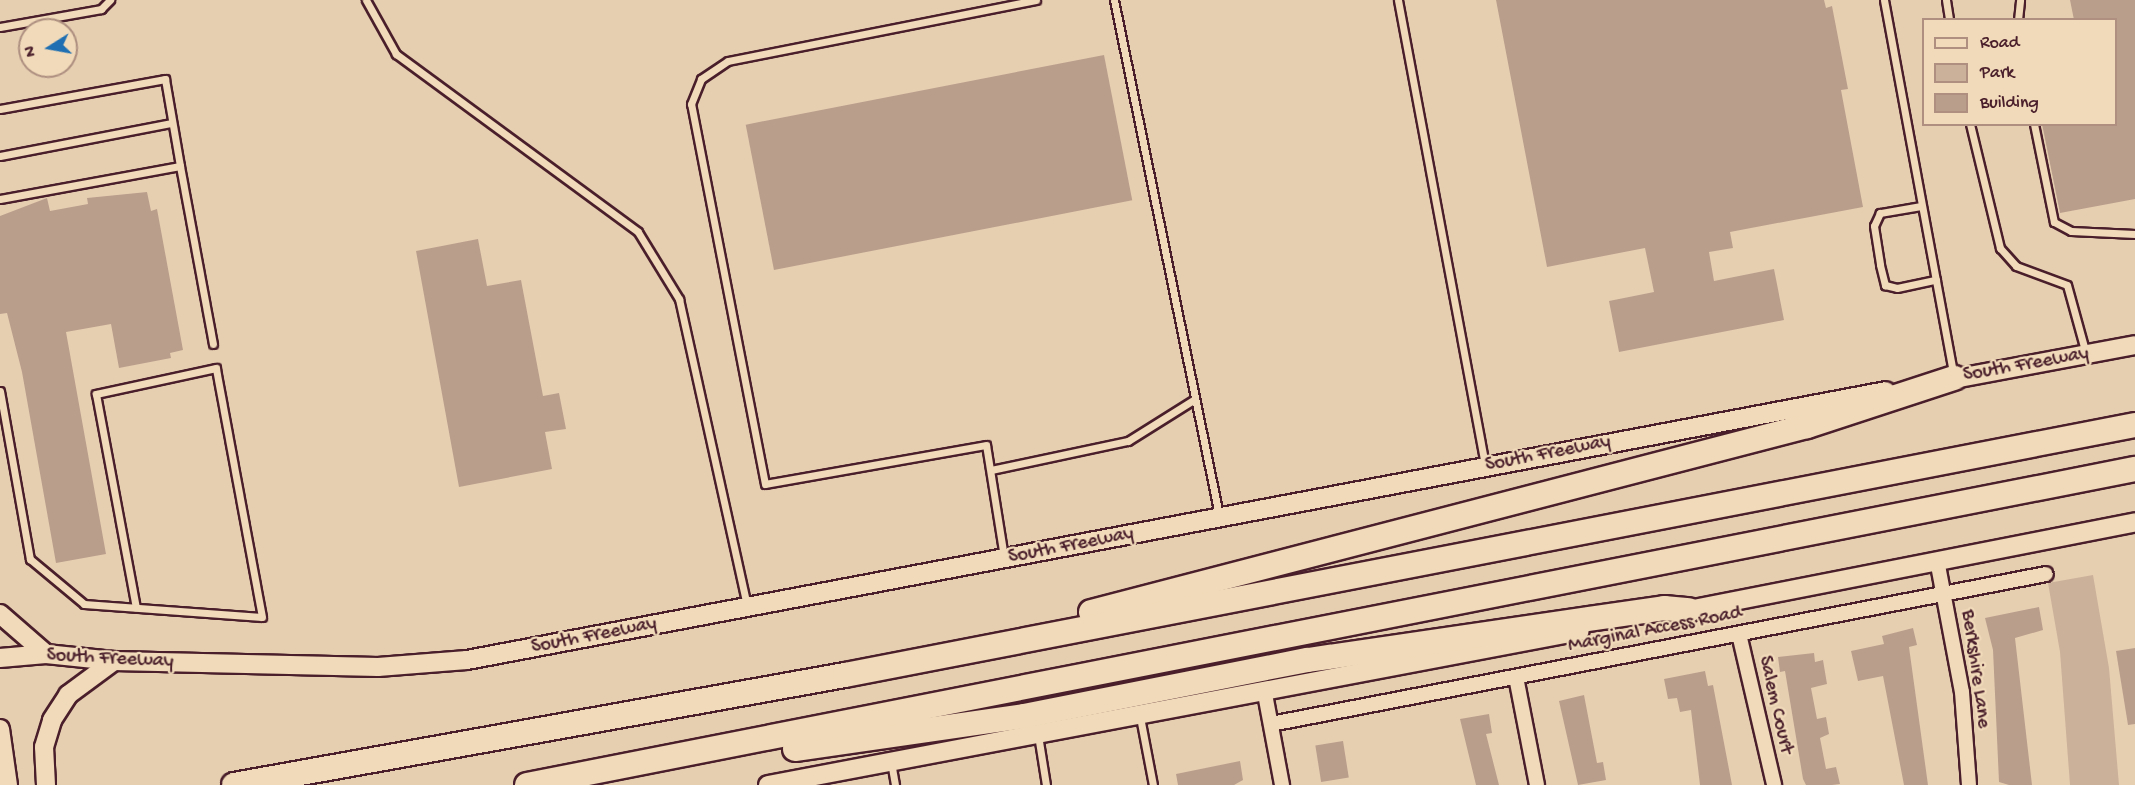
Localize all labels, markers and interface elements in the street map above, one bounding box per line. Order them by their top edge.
north arrow [18,18,78,78]
legend [1922,18,2117,126]
text: Road [1980,33,2019,54]
text: N [21,44,42,58]
text: Park [1980,63,2014,84]
text: Building [1980,93,2039,114]
street label: South Freeway [1961,342,2091,388]
street label: South Freeway [1483,430,1613,478]
street label: South Freeway [1006,522,1136,570]
street label: Marginal Access Road [1566,601,1744,659]
street label: Berkshire Lane [1955,608,1995,730]
street label: South Freeway [529,612,659,660]
street label: South Freeway [46,644,174,674]
street label: Salem Court [1752,654,1798,756]

